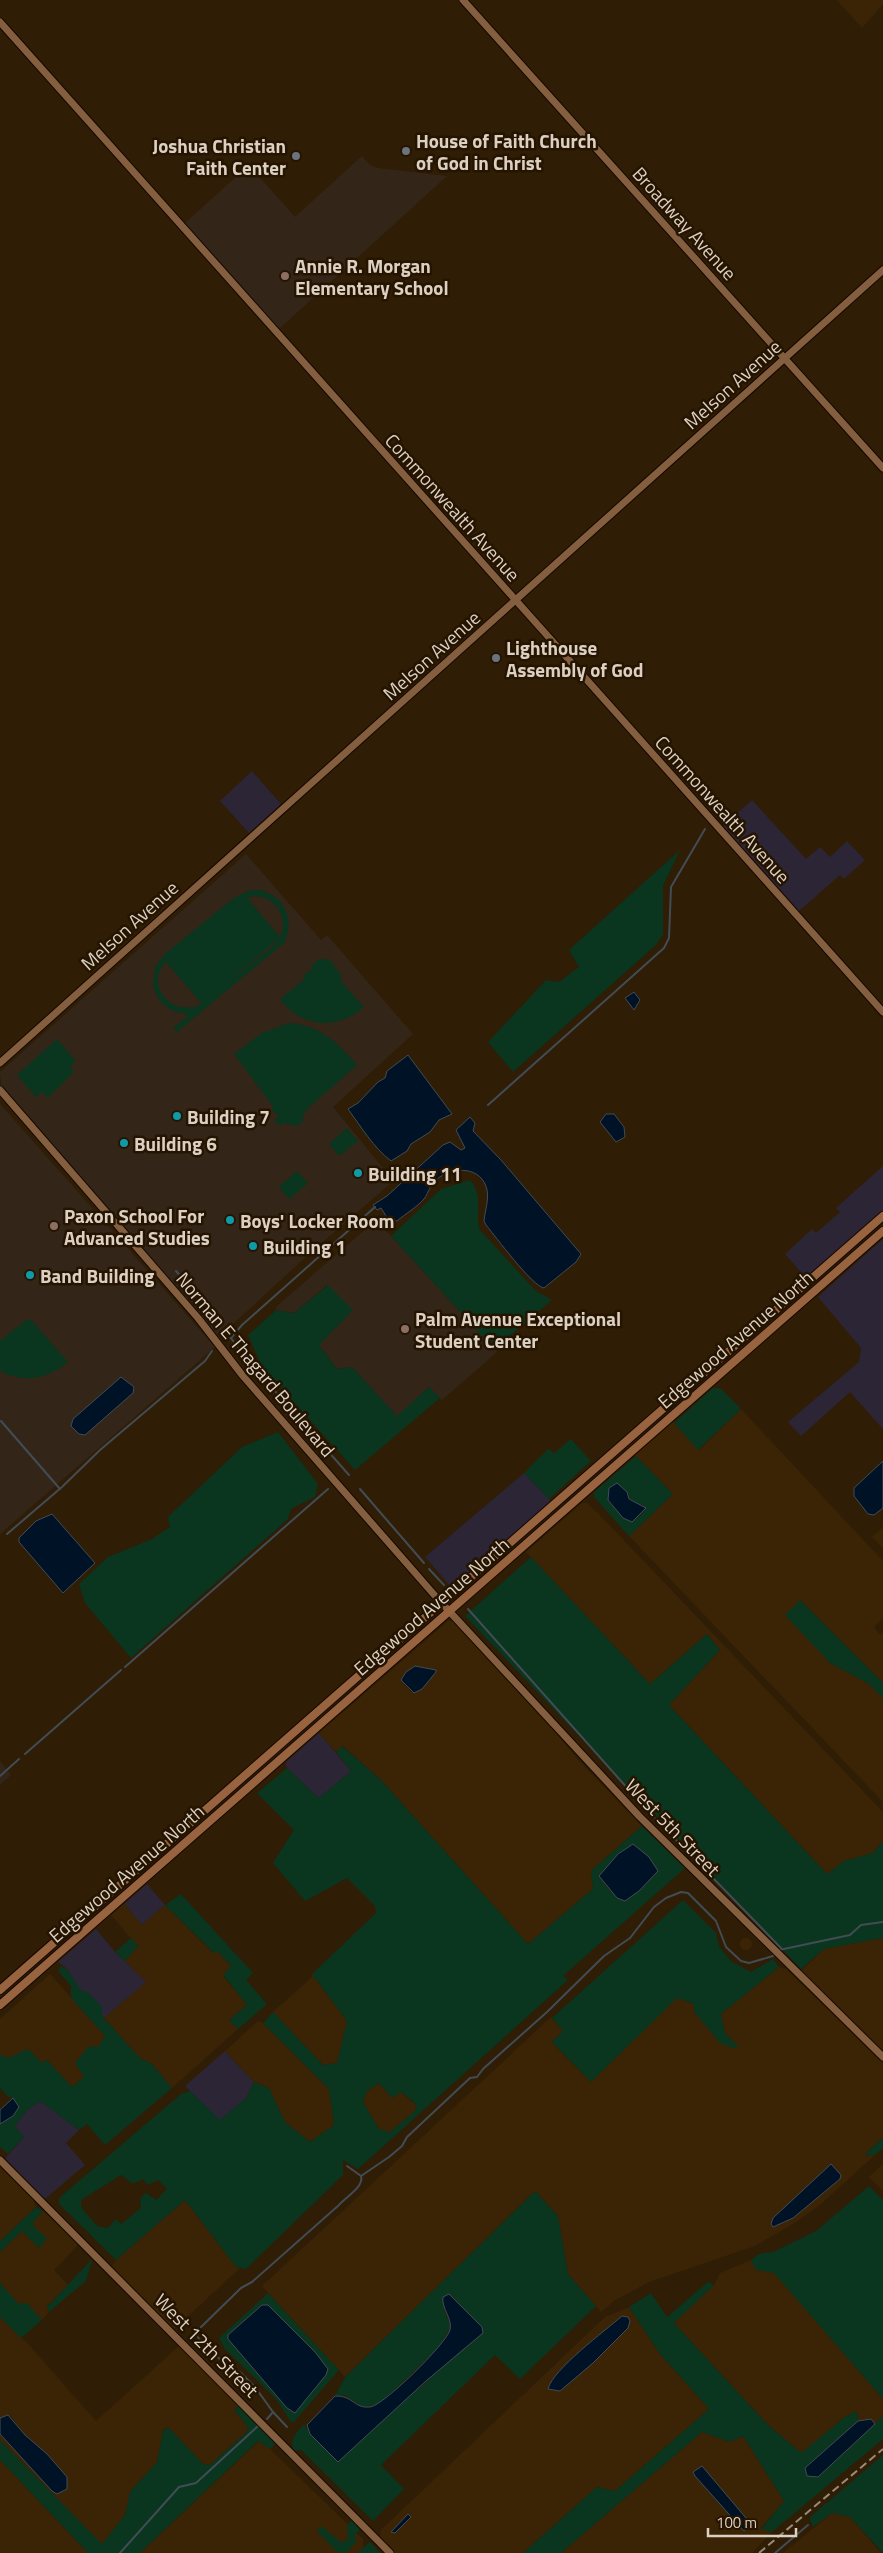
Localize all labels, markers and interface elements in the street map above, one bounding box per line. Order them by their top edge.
place label: House of Faith Church of God in Christ [416,126,597,177]
place label: Joshua Christian Faith Center [153,131,286,182]
marker: House of Faith Church of God in Christ [400,145,412,157]
marker: Joshua Christian Faith Center [290,150,302,162]
street label: Broadway Avenue [626,160,744,286]
place label: Annie R. Morgan Elementary School [295,251,449,302]
marker: Annie R. Morgan Elementary School [279,270,291,282]
street label: Melson Avenue [677,332,787,436]
street label: Commonwealth Avenue [379,427,527,587]
street label: Melson Avenue [376,603,486,707]
place label: Lighthouse Assembly of God [506,633,643,684]
marker: Lighthouse Assembly of God [490,652,502,664]
street label: Commonwealth Avenue [649,729,797,889]
street label: Melson Avenue [74,873,184,977]
place label: Building 7 [187,1102,270,1131]
marker: Building 7 [171,1110,183,1122]
place label: Building 6 [134,1129,217,1158]
marker: Building 6 [118,1137,130,1149]
place label: Building 11 [368,1159,462,1188]
marker: Building 11 [352,1167,364,1179]
place label: Paxon School For Advanced Studies [64,1201,210,1252]
place label: Boys' Locker Room [240,1206,394,1235]
marker: Boys' Locker Room [224,1214,236,1226]
marker: Paxon School For Advanced Studies [48,1220,60,1232]
place label: Building 1 [263,1232,346,1261]
marker: Building 1 [247,1240,259,1252]
place label: Band Building [40,1261,155,1290]
street label: Edgewood Avenue North [651,1263,819,1415]
street label: Norman E Thagard Boulevard [170,1265,342,1463]
marker: Band Building [24,1269,36,1281]
place label: Palm Avenue Exceptional Student Center [415,1304,621,1355]
marker: Palm Avenue Exceptional Student Center [399,1323,411,1335]
street label: Edgewood Avenue North [347,1530,515,1682]
street label: West 5th Street [619,1771,728,1883]
street label: Edgewood Avenue North [42,1797,210,1949]
street label: West 12th Street [148,2286,266,2404]
scale bar [708,2506,796,2538]
text: 100 m [716,2511,757,2534]

